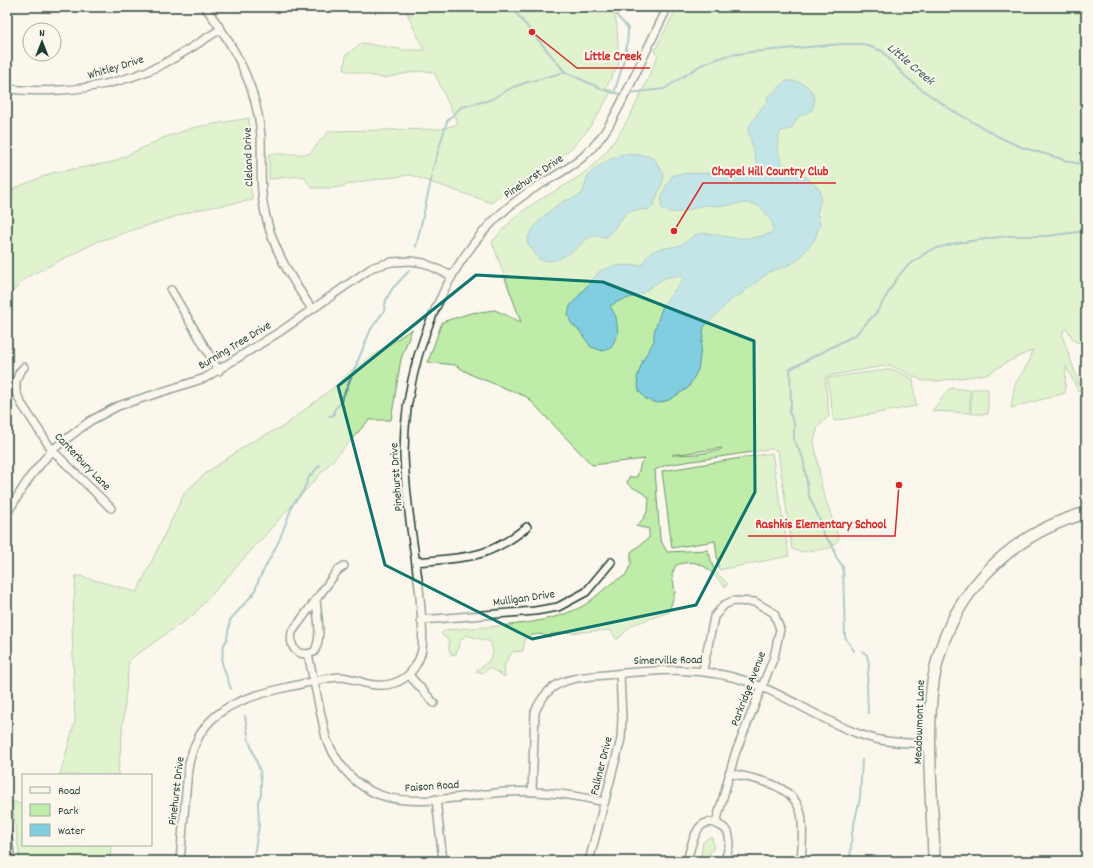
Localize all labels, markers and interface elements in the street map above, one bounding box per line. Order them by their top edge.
north arrow [22,22,62,62]
text: N [39,26,45,42]
water label: Little Creek [882,39,939,92]
callout: Little Creek [577,43,650,68]
text: Little Creek [584,48,642,67]
street label: Whitley Drive [86,51,146,85]
street label: Cleland Drive [239,127,259,187]
street label: Pinehurst Drive [501,151,567,203]
callout: Chapel Hill Country Club [703,158,836,183]
text: Chapel Hill Country Club [712,163,829,182]
street label: Burning Tree Drive [195,318,275,374]
street label: Canterbury Lane [50,429,114,495]
street label: Pinehurst Drive [386,442,408,512]
callout: Rashkis Elementary School [748,511,895,536]
text: Rashkis Elementary School [756,516,887,535]
street label: Mulligan Drive [492,586,556,612]
street label: Parkridge Avenue [727,649,771,729]
street label: Simerville Road [633,652,703,670]
street label: Meadowmont Lane [910,680,930,764]
street label: Falkner Drive [587,735,617,797]
street label: Pinehurst Drive [164,756,190,826]
legend [22,774,152,846]
street label: Faison Road [404,777,460,797]
text: Road [58,783,80,800]
text: Park [58,803,79,820]
text: Water [58,823,85,840]

